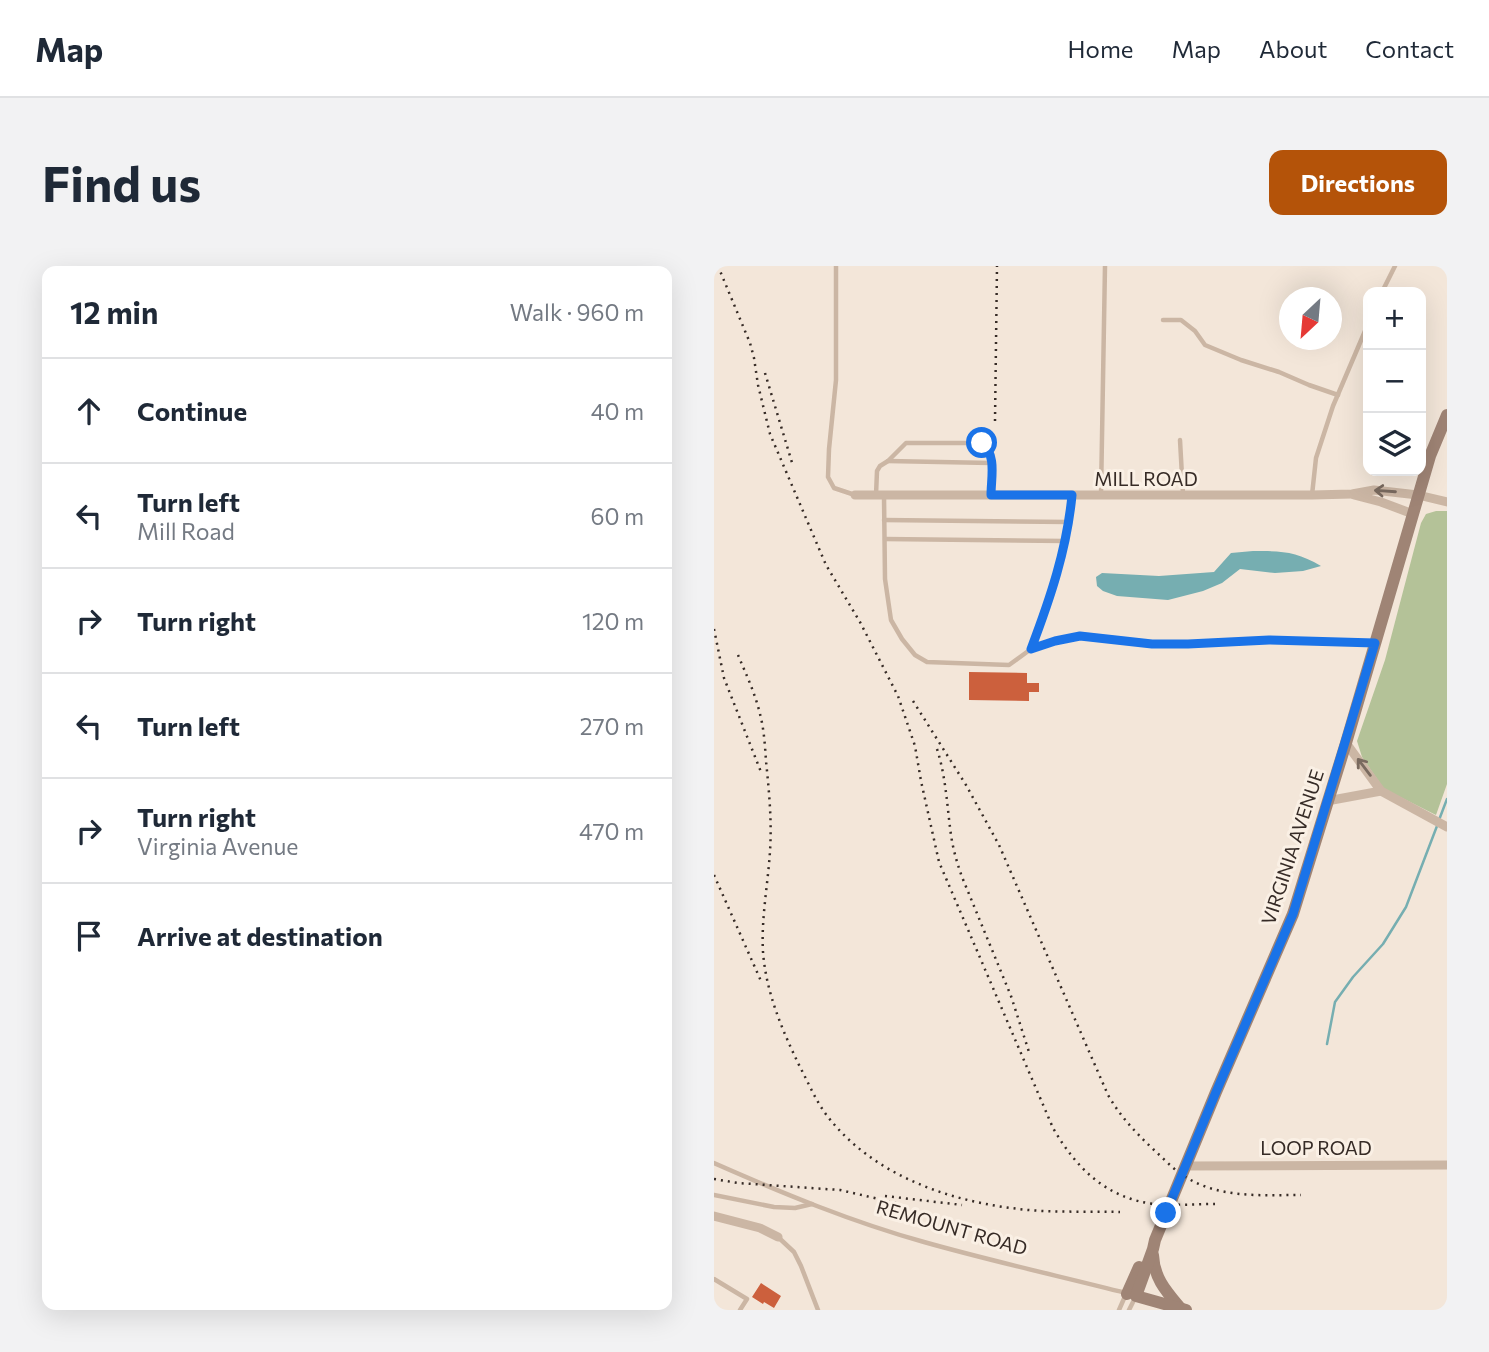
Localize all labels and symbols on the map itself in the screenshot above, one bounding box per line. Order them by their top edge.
north arrow [1279,287,1342,350]
route start [966,427,997,458]
street label: MILL ROAD [1094,467,1198,490]
one-way arrow [1374,484,1397,497]
one-way arrow [1357,758,1371,777]
street label: VIRGINIA AVENUE [1256,766,1328,928]
street label: LOOP ROAD [1260,1136,1372,1159]
street label: REMOUNT ROAD [874,1194,1030,1260]
route end [1150,1197,1181,1228]

